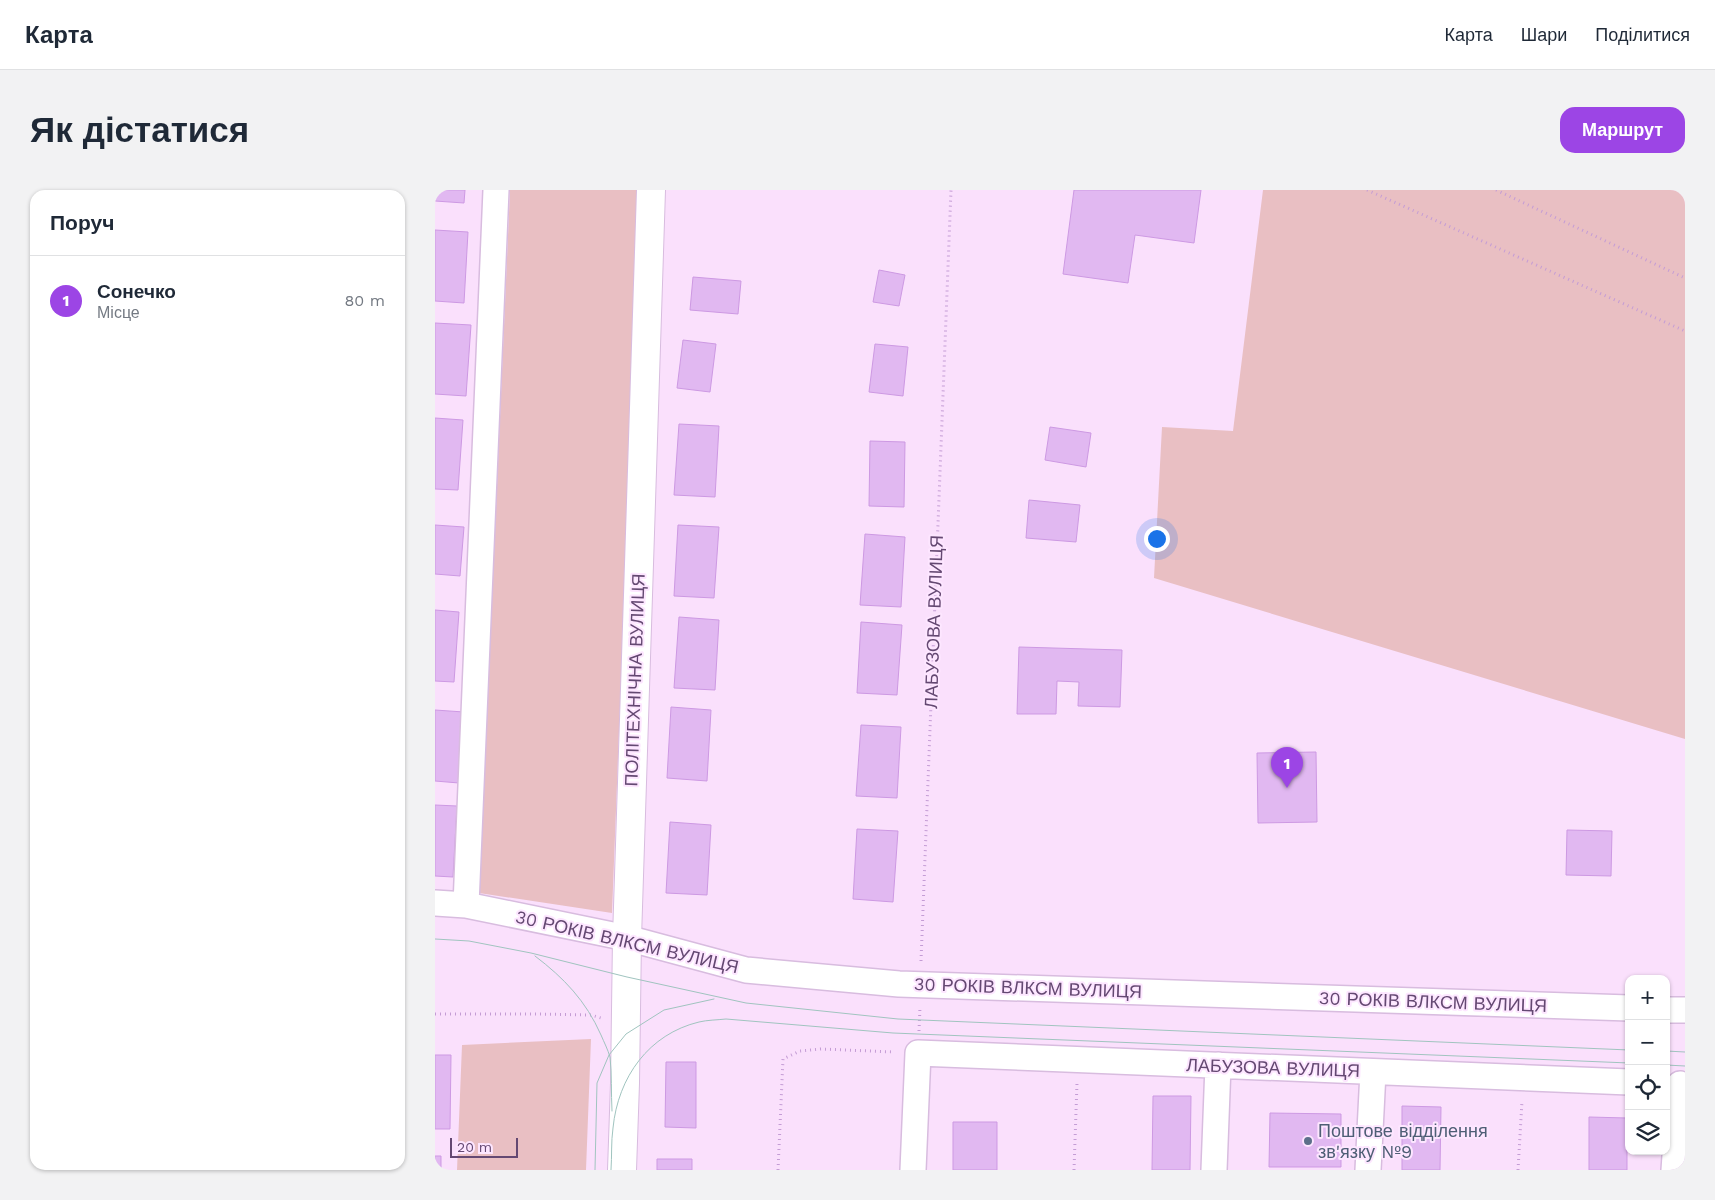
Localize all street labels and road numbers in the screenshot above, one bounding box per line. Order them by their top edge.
street label: ЛАБУЗОВА ВУЛИЦЯ [920,535,947,709]
street label: ПОЛІТЕХНІЧНА ВУЛИЦЯ [620,573,649,787]
street label: 30 РОКІВ ВЛКСМ ВУЛИЦЯ [514,906,741,977]
street label: 30 РОКІВ ВЛКСМ ВУЛИЦЯ [914,973,1142,1002]
street label: 30 РОКІВ ВЛКСМ ВУЛИЦЯ [1319,987,1547,1016]
street label: ЛАБУЗОВА ВУЛИЦЯ [1186,1054,1360,1081]

